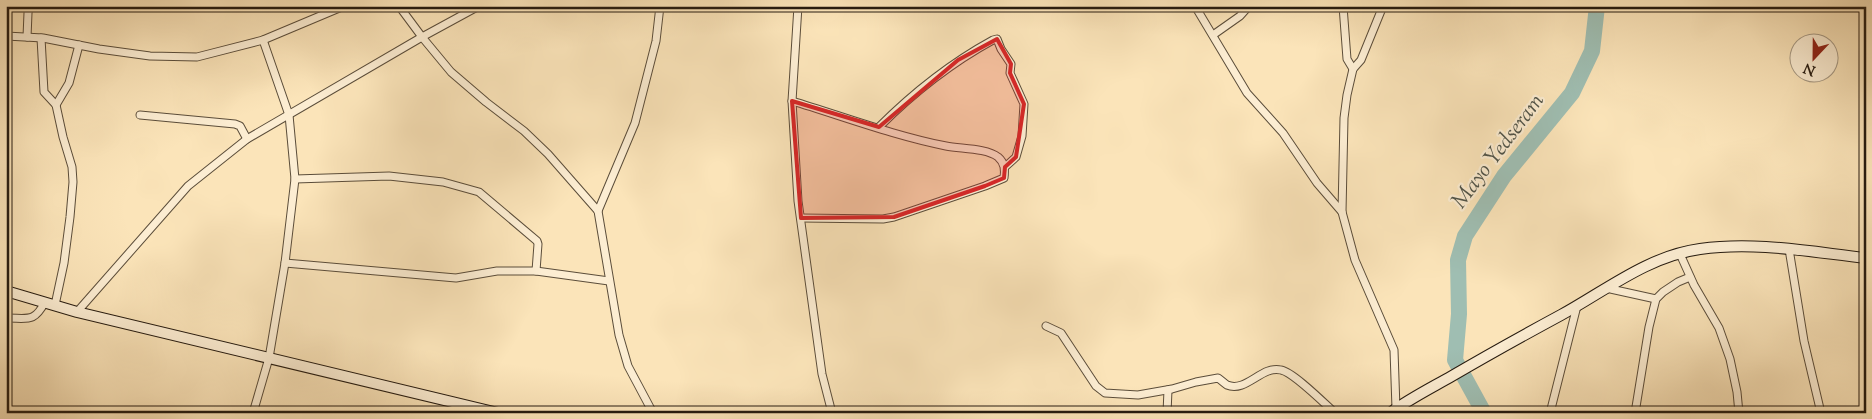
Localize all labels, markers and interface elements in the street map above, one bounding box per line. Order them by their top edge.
north arrow [1790,32,1840,82]
text: N [1801,57,1819,80]
water label: Mayo Yedseram [1445,87,1553,216]

